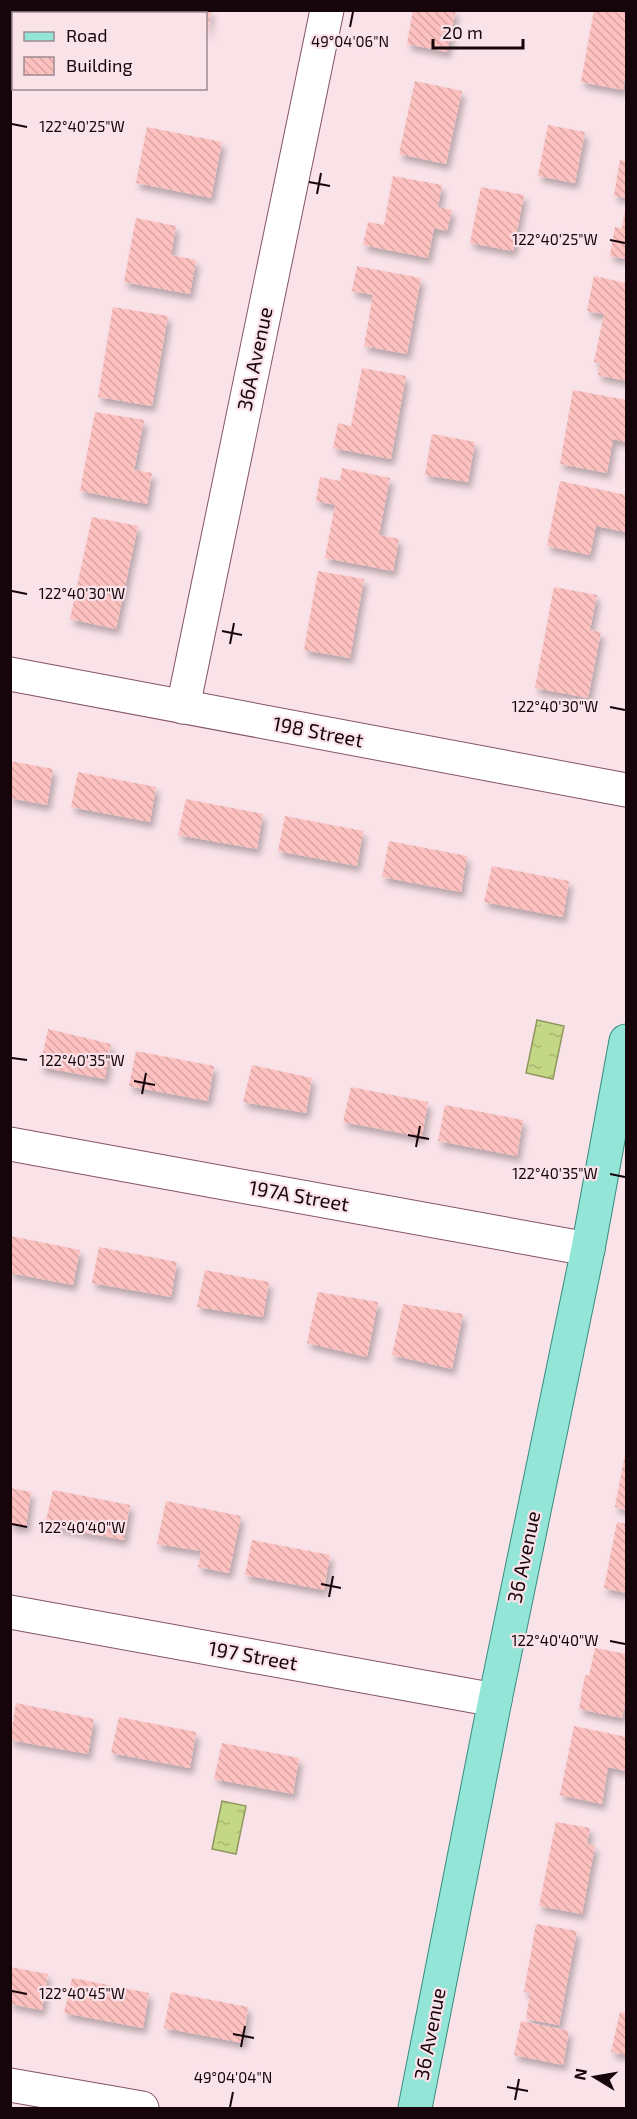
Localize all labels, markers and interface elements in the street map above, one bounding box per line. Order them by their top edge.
legend [12,12,207,90]
scale bar [433,12,523,50]
text: 20 m [442,21,483,43]
text: Road [66,24,107,46]
text: 49°04'06"N [311,32,389,50]
text: Building [66,54,133,76]
text: 122°40'25"W [39,117,125,135]
text: 122°40'25"W [512,230,598,248]
street label: 36A Avenue [231,305,277,413]
text: 122°40'30"W [39,584,125,602]
text: 122°40'30"W [512,697,598,715]
street label: 198 Street [271,711,366,752]
text: 122°40'35"W [39,1051,125,1069]
text: 122°40'35"W [512,1164,598,1182]
street label: 197A Street [247,1174,351,1216]
street label: 36 Avenue [502,1509,544,1605]
text: 122°40'40"W [38,1518,126,1536]
text: 122°40'40"W [511,1631,599,1649]
street label: 197 Street [207,1635,300,1675]
text: 122°40'45"W [39,1984,125,2002]
street label: 36 Avenue [408,1986,450,2082]
north arrow [565,2047,625,2107]
text: N [569,2067,590,2082]
text: 49°04'04"N [194,2068,272,2086]

